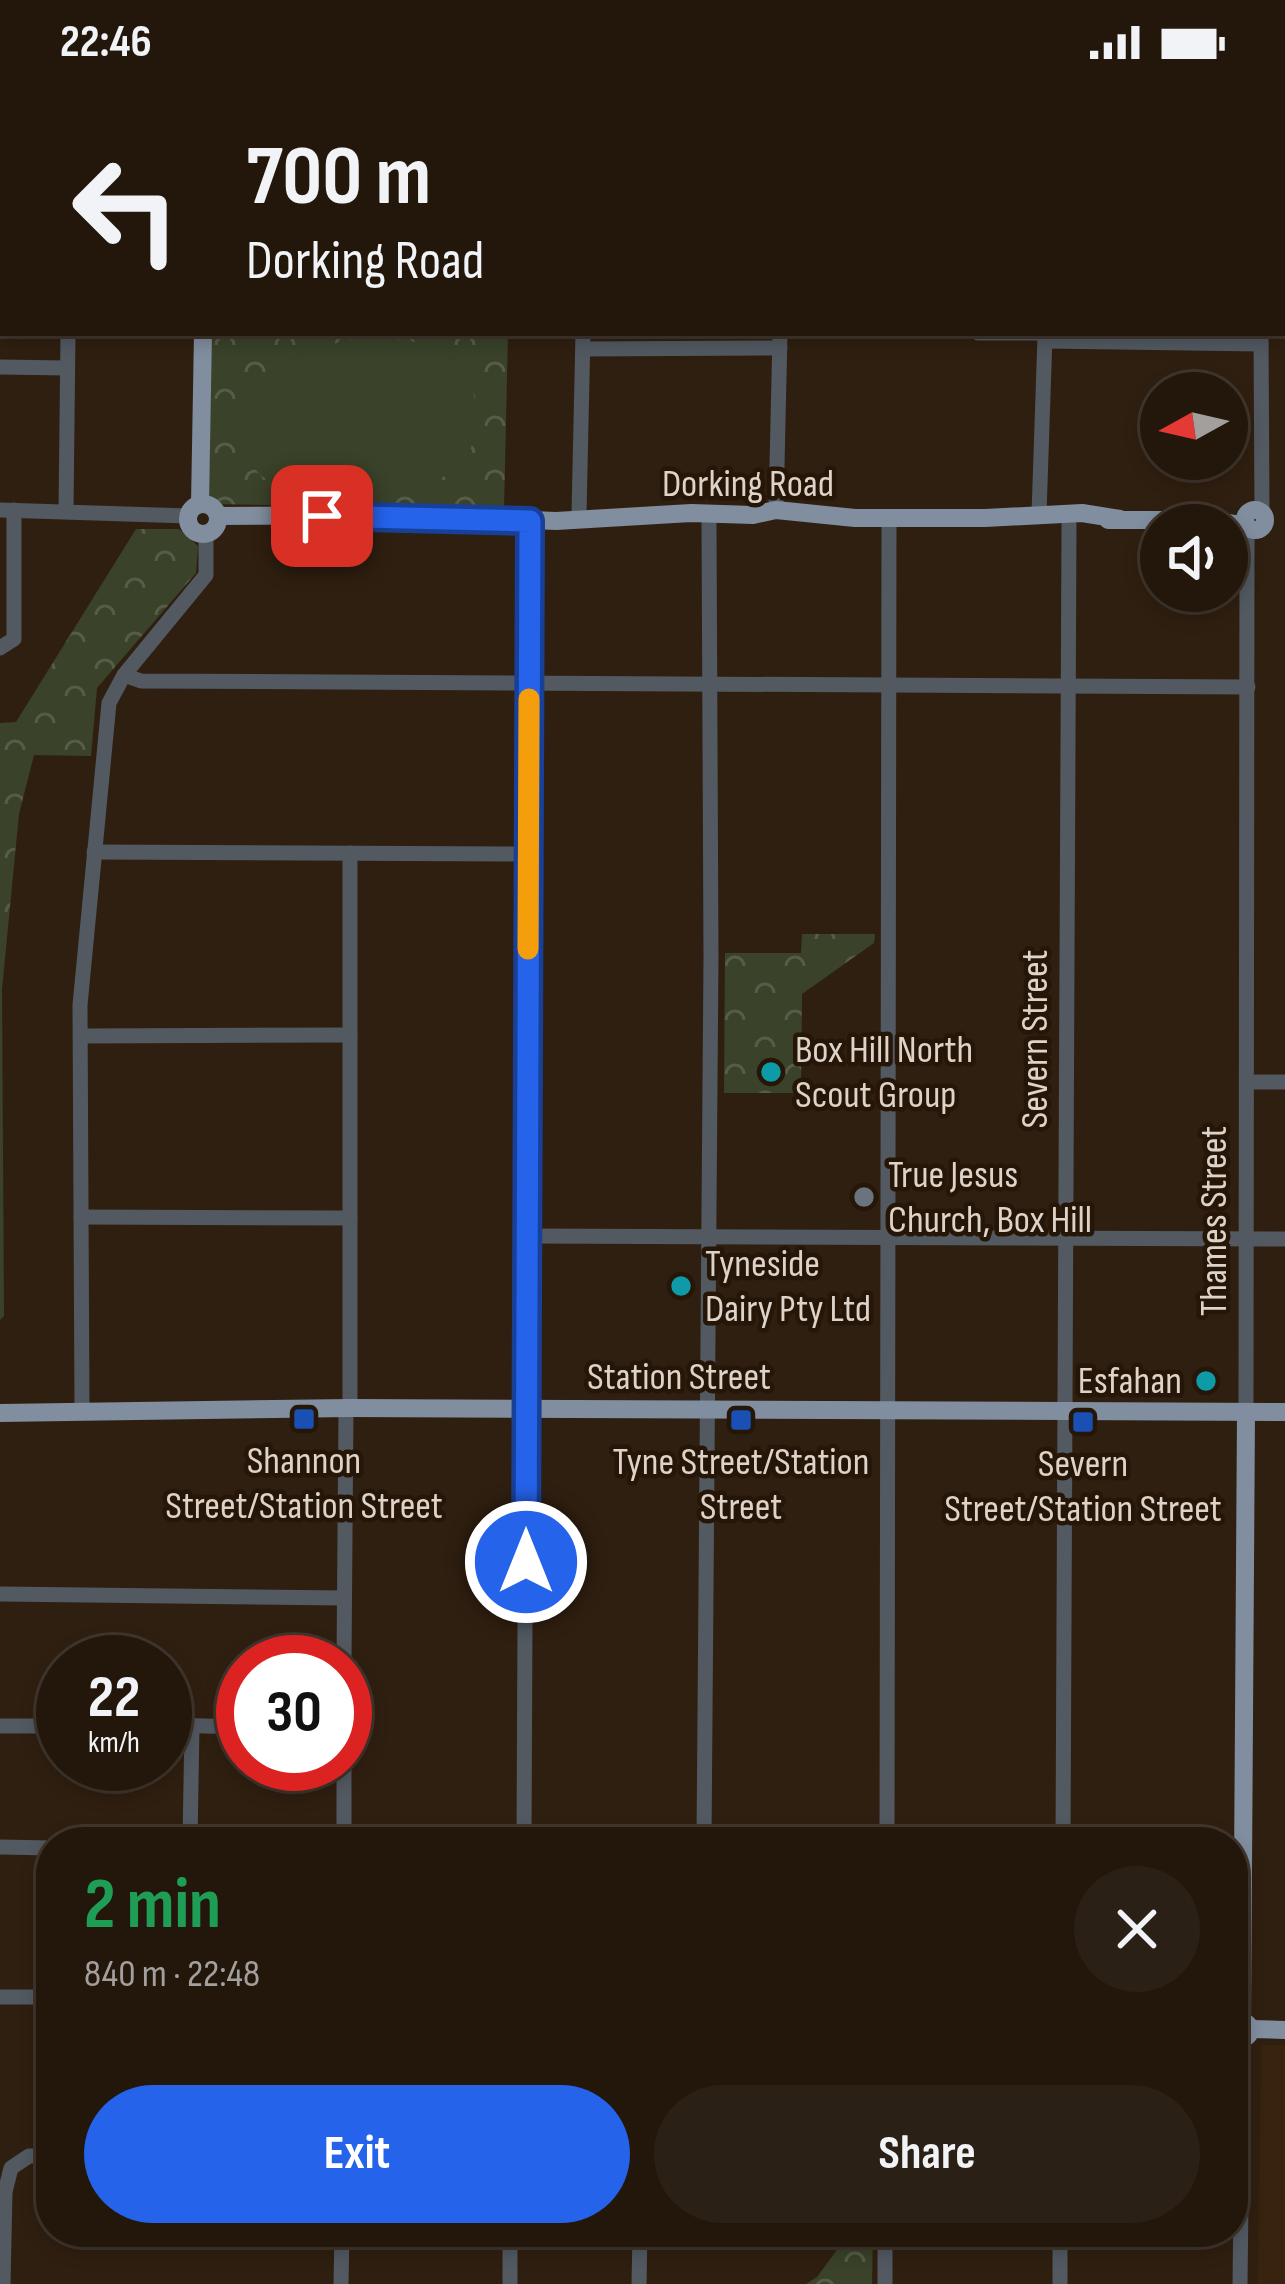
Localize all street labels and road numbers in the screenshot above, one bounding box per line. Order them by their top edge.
street label: Dorking Road [662,461,834,508]
street label: Severn Street [1012,950,1059,1128]
street label: Thames Street [1191,1126,1238,1316]
street label: Station Street [587,1354,771,1401]

